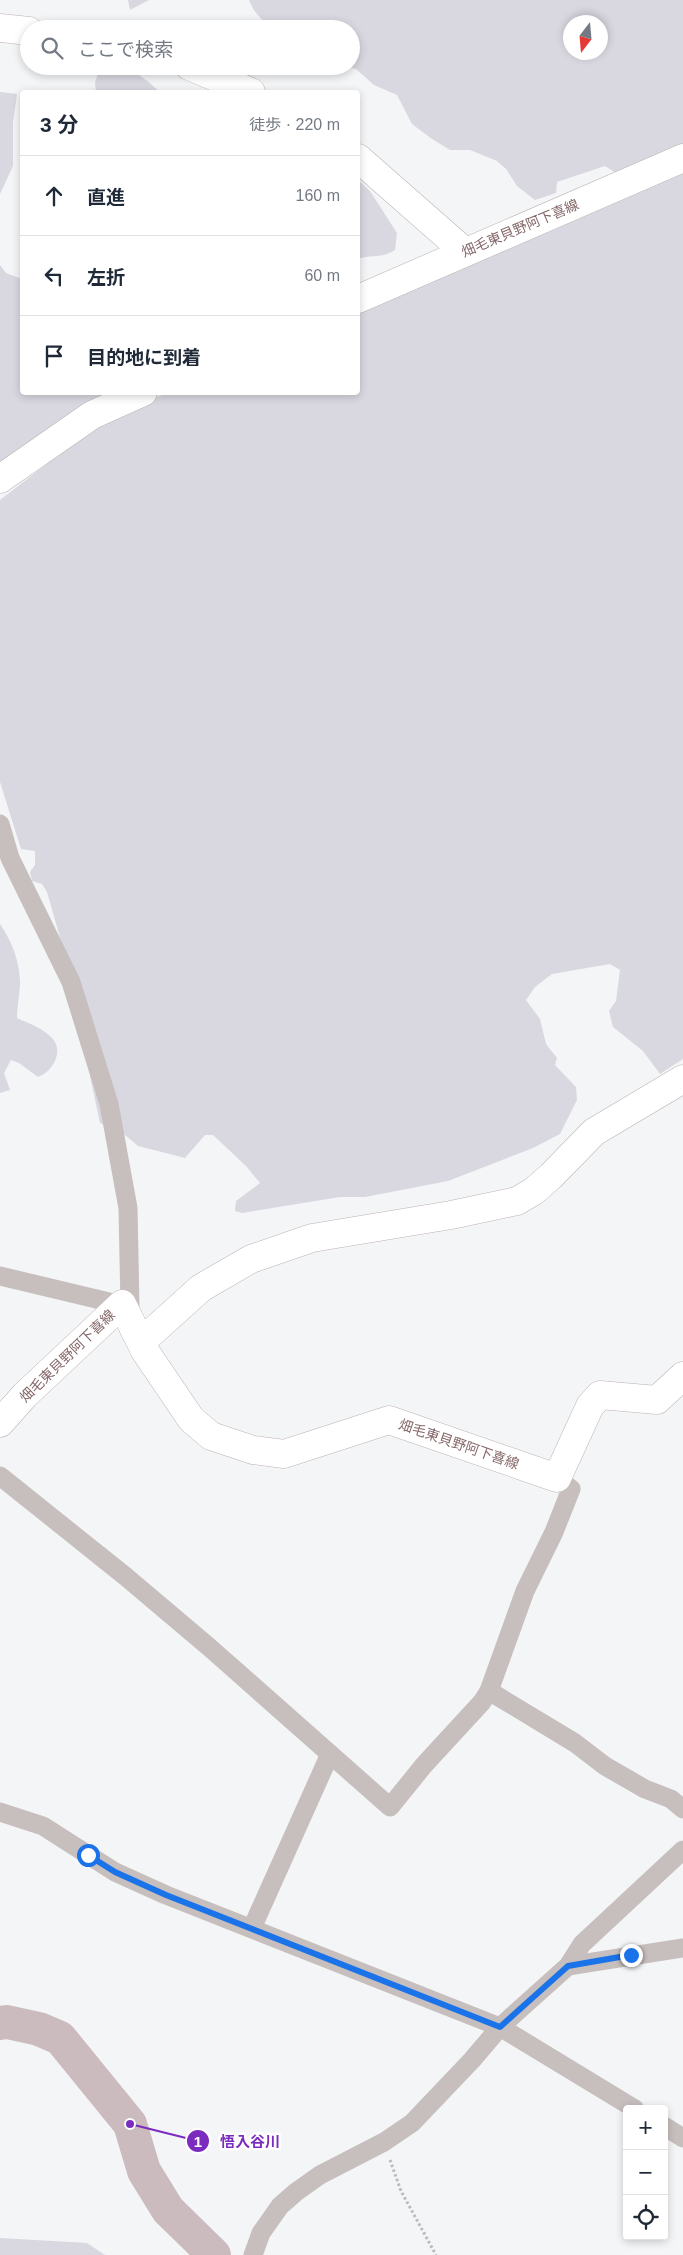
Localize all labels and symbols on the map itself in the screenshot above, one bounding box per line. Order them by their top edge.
north arrow [563,15,608,60]
street label: 畑毛東貝野阿下喜線 [459,196,581,260]
street label: 畑毛東貝野阿下喜線 [16,1306,118,1406]
street label: 畑毛東貝野阿下喜線 [397,1416,521,1472]
route start [77,1844,100,1867]
route end [620,1944,643,1967]
callout: 悟入谷川 [185,2126,290,2156]
text: 1 [194,2133,202,2150]
text: 悟入谷川 [220,2133,280,2150]

